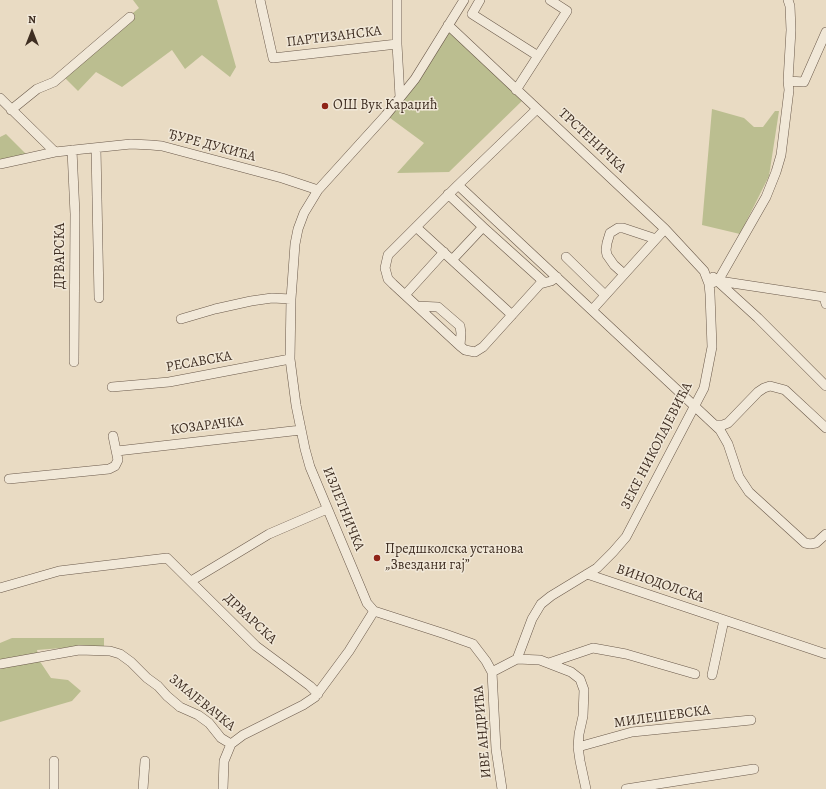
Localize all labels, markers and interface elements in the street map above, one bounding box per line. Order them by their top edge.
north arrow [12,12,52,52]
text: N [28,12,36,27]
street label: ПАРТИЗАНСКА [286,23,382,51]
place label: ОШ Вук Караџић [333,98,437,114]
marker: ОШ Вук Караџић [320,101,330,111]
street label: ТРСТЕНИЧКА [555,105,629,177]
street label: ЂУРЕ ДУКИЋА [167,126,257,166]
street label: ДРВАРСКА [53,223,69,289]
street label: РЕСАВСКА [165,348,233,376]
street label: ЗЕКЕ НИКОЛАЈЕВИЋА [618,380,696,512]
street label: КОЗАРАЧКА [170,413,244,439]
street label: ИЗЛЕТНИЧКА [318,464,368,554]
place label: Предшколска установа „Звездани гај” [385,542,524,574]
marker: Предшколска установа „Звездани гај” [372,553,382,563]
street label: ВИНОДОЛСКА [614,561,706,607]
street label: ДРВАРСКА [220,590,280,648]
street label: ЗМАЈЕВАЧКА [165,671,239,735]
street label: ИВЕ АНДРИЋА [471,685,495,779]
street label: МИЛЕШЕВСКА [613,702,711,732]

